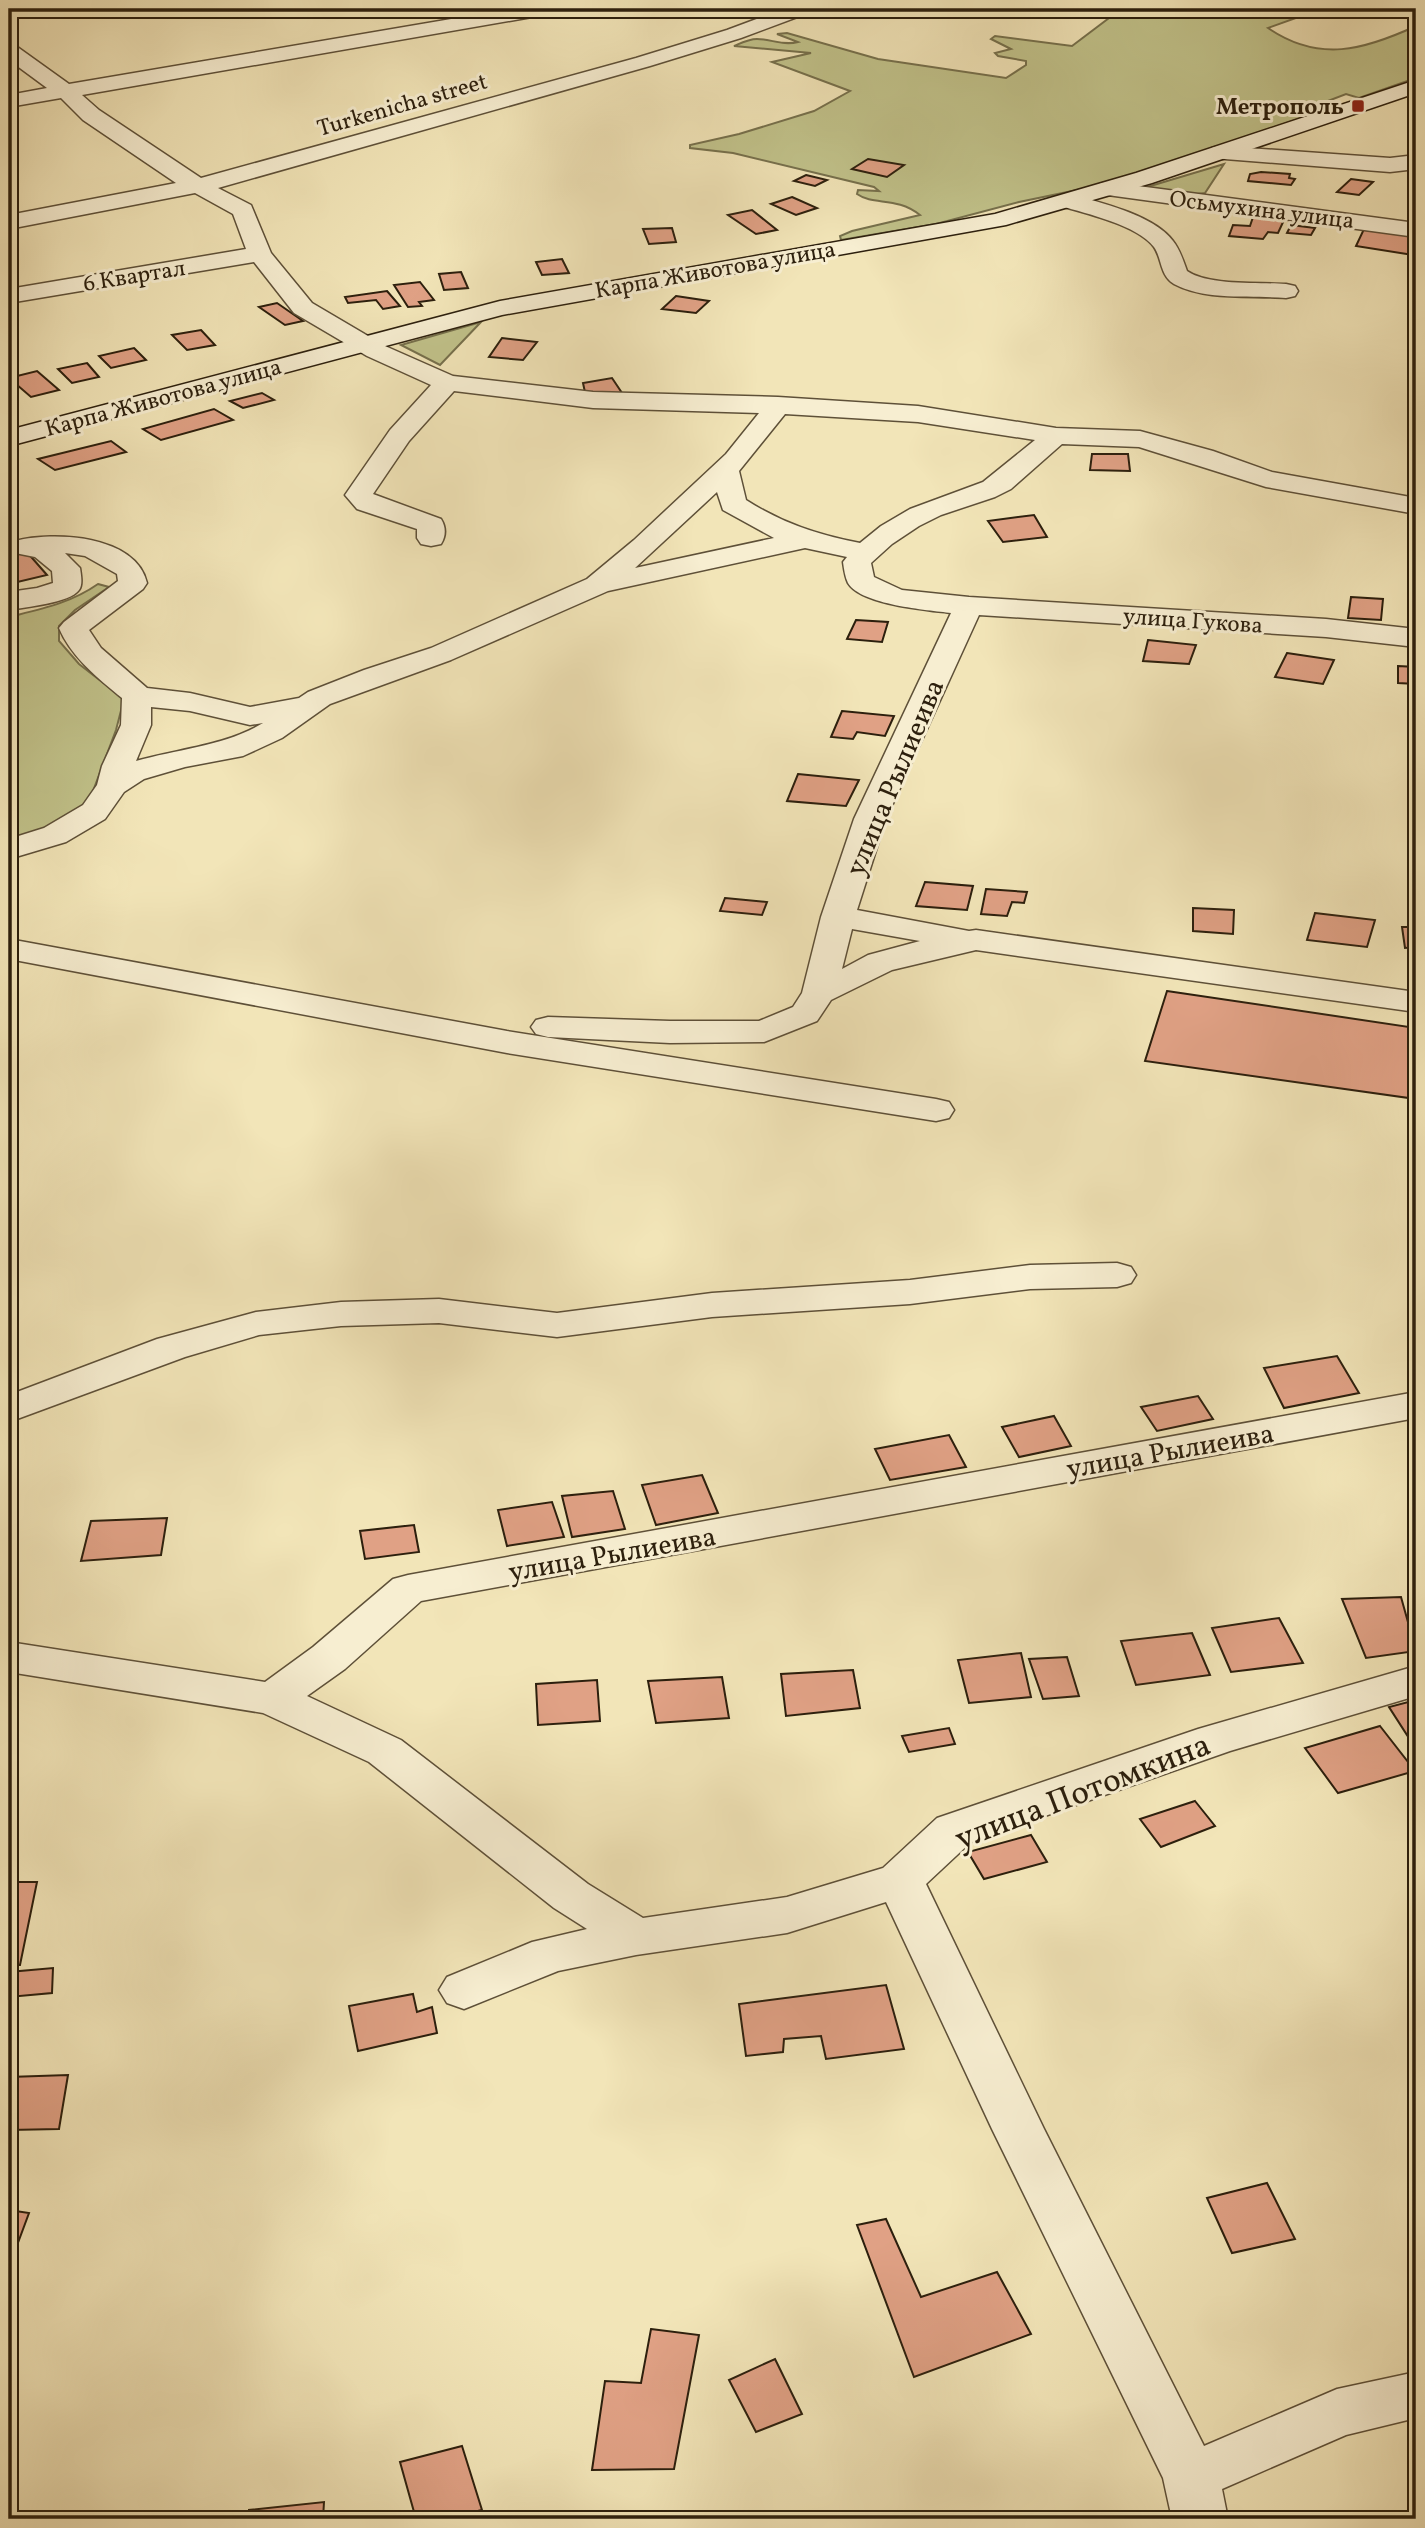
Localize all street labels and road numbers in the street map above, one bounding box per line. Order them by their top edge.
street label: Turkenicha street [314,66,491,145]
street label: Осьмухина улица [1168,184,1356,238]
street label: Карпа Животова улица [592,234,838,308]
street label: 6 Квартал [81,253,188,301]
street label: Карпа Животова улица [42,352,285,446]
street label: улица Гукова [1122,601,1264,643]
street label: улица Рылиеива [837,674,955,882]
street label: улица Рылиеива [1063,1415,1277,1490]
street label: улица Рылиеива [505,1518,719,1593]
street label: улица Потомкина [949,1724,1218,1864]

